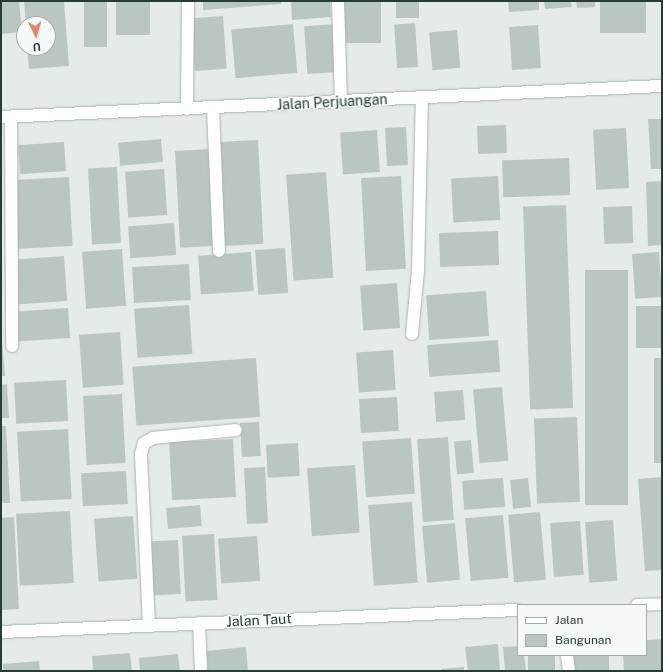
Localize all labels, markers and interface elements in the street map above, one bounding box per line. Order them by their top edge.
north arrow [16,16,56,56]
text: U [32,41,41,53]
street label: Jalan Perjuangan [276,91,388,113]
legend [517,604,647,656]
street label: Jalan Taut [226,610,292,630]
text: Jalan [555,613,583,627]
text: Bangunan [555,633,611,647]

